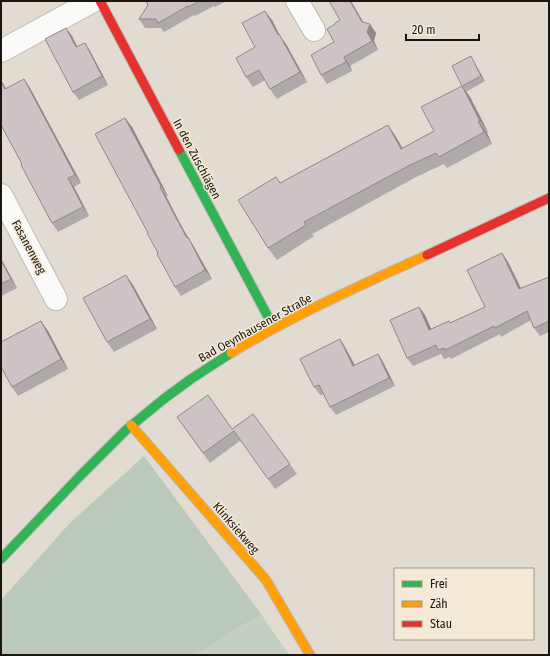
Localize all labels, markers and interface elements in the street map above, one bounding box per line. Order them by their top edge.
scale bar [406,16,479,42]
text: 20 m [412,23,436,37]
street label: In den Zuschlägen [170,117,224,201]
street label: Fasanenweg [9,218,49,277]
street label: Bad Oeynhausener Straße [196,291,314,365]
street label: Klinksiekweg [210,499,262,557]
legend [394,568,534,640]
text: Frei [430,577,448,591]
text: Zäh [430,597,448,611]
text: Stau [430,617,452,631]

